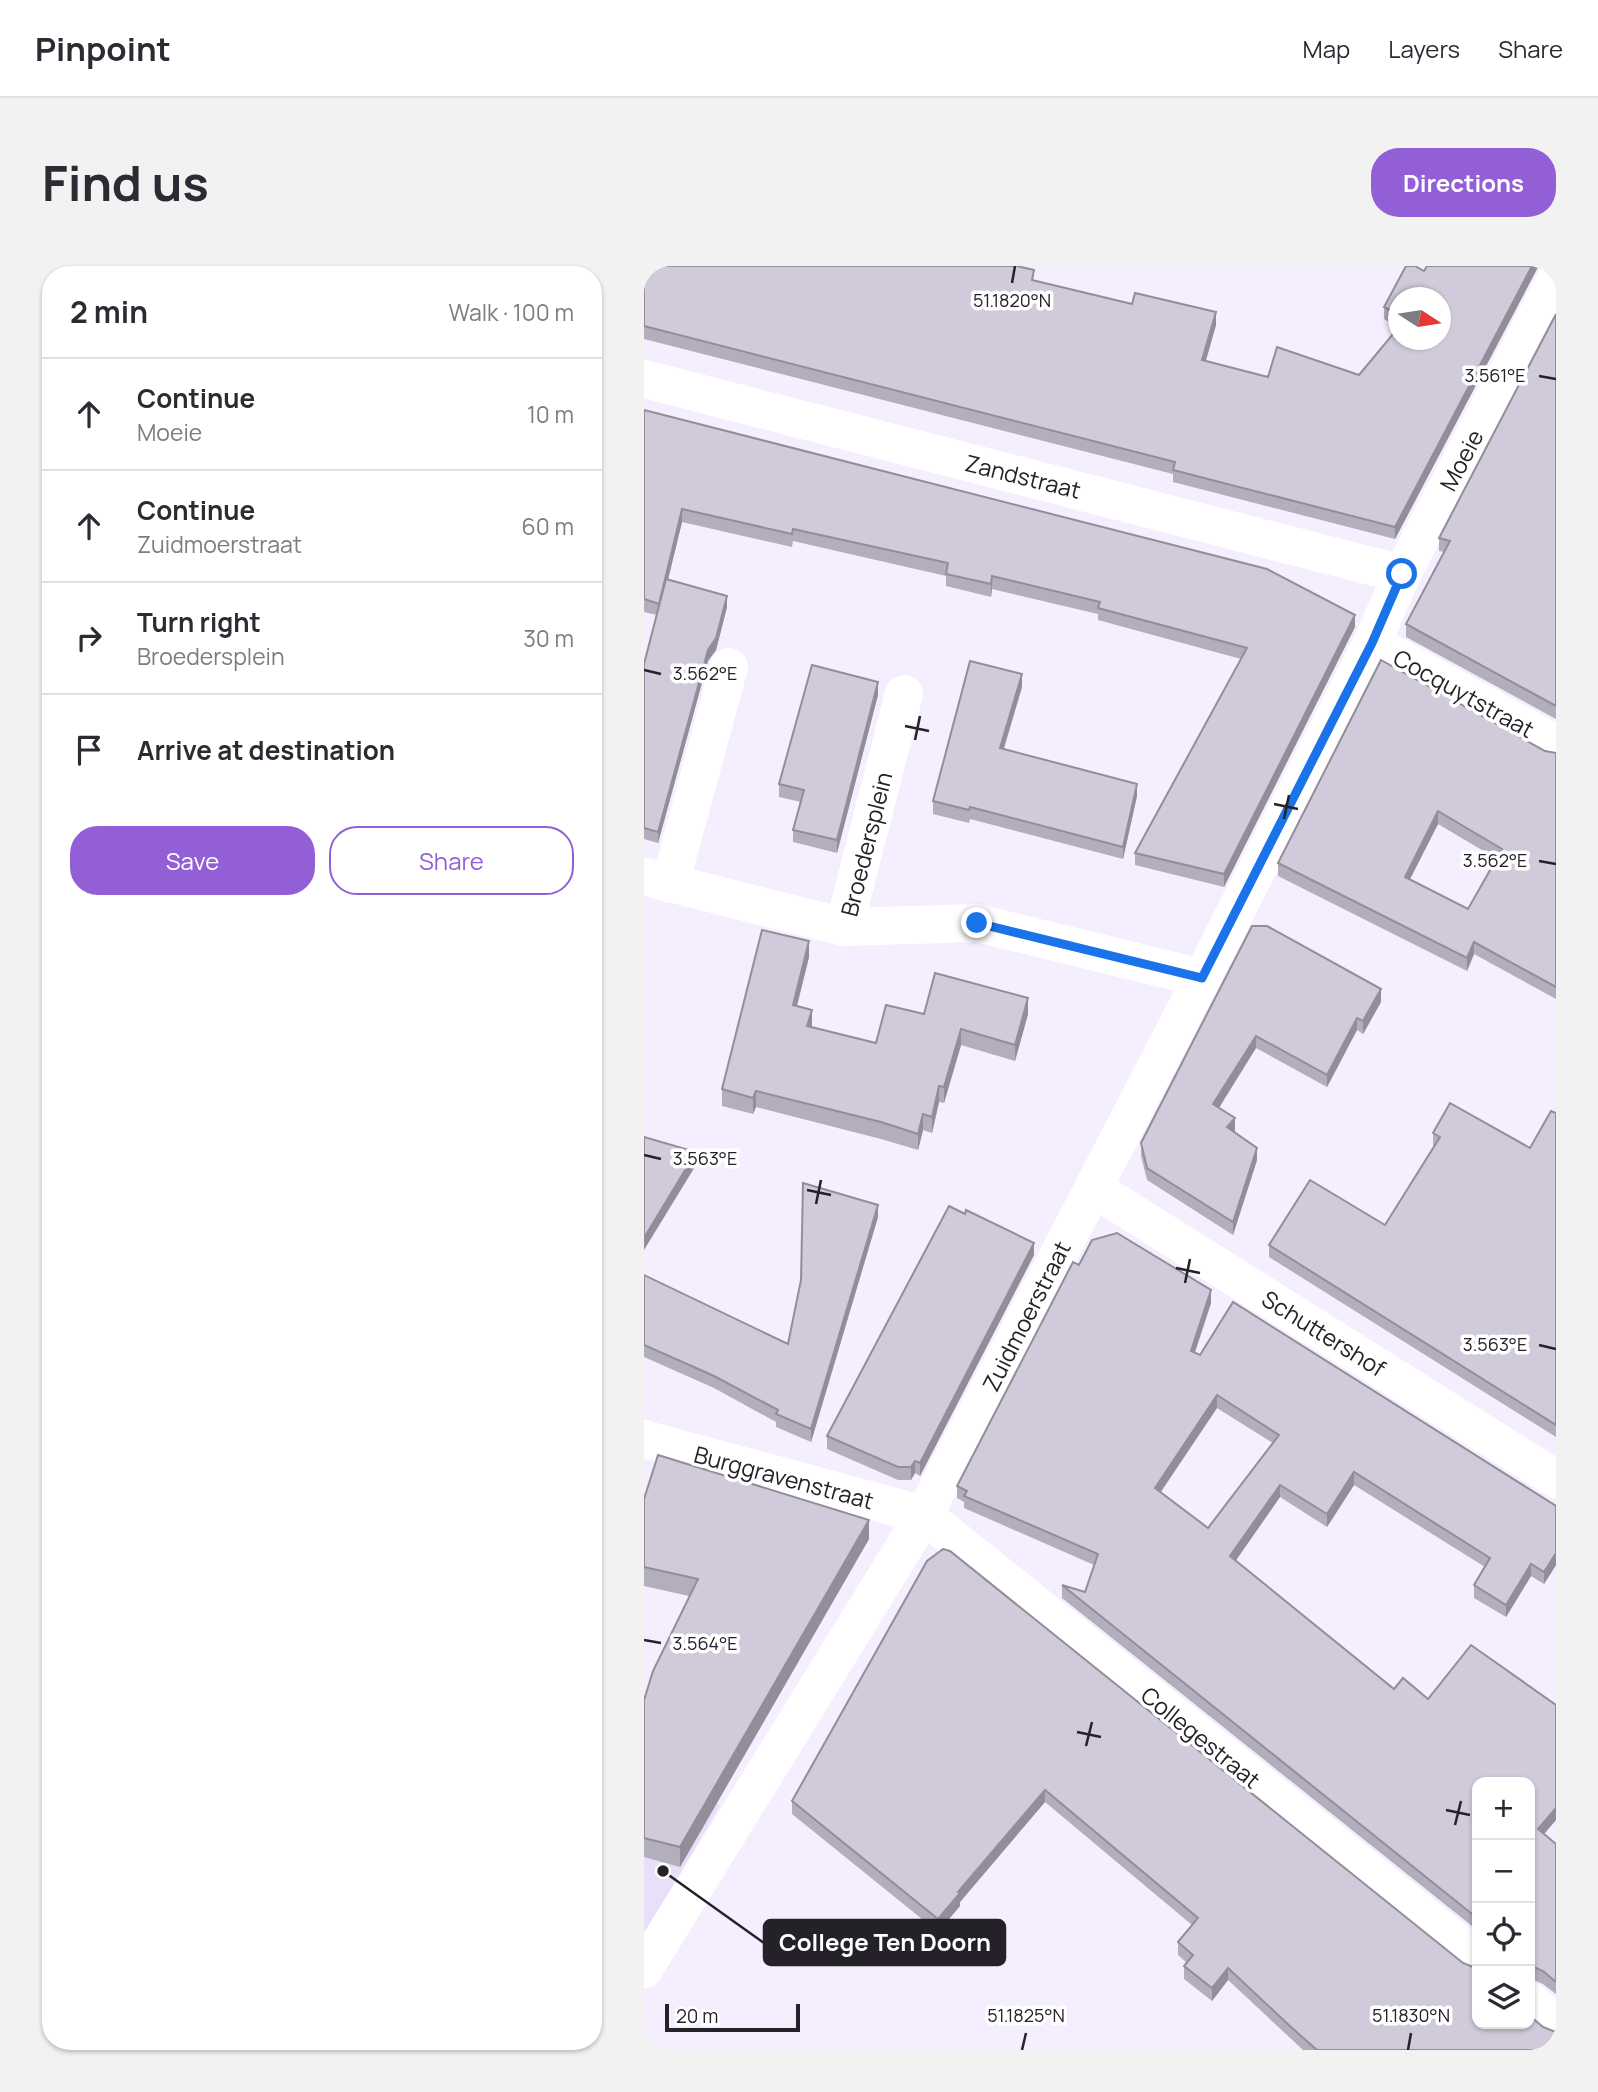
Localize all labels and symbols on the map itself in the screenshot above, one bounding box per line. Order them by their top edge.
north arrow [1388,287,1451,350]
text: 51.1820°N [973,288,1051,312]
text: 3.561°E [1464,363,1526,387]
street label: Moeie [1432,424,1490,496]
street label: Zandstraat [962,446,1084,506]
route start [1386,558,1417,589]
street label: Cocquytstraat [1388,641,1540,745]
text: 3.562°E [673,661,737,685]
street label: Broedersplein [833,768,899,920]
text: 3.562°E [1463,848,1527,872]
route end [961,907,992,938]
text: 3.563°E [673,1146,737,1170]
street label: Zuidmoerstraat [974,1235,1078,1397]
street label: Schuttershof [1256,1282,1392,1384]
text: 3.563°E [1463,1332,1527,1356]
street label: Burggravenstraat [691,1438,877,1516]
text: 3.564°E [672,1631,738,1655]
street label: Collegestraat [1135,1679,1267,1795]
callout: College Ten Doorn [764,1920,1005,1965]
text: College Ten Doorn [779,1925,991,1958]
scale bar [665,2001,800,2033]
text: 51.1825°N [987,2003,1065,2027]
text: 51.1830°N [1372,2003,1450,2027]

